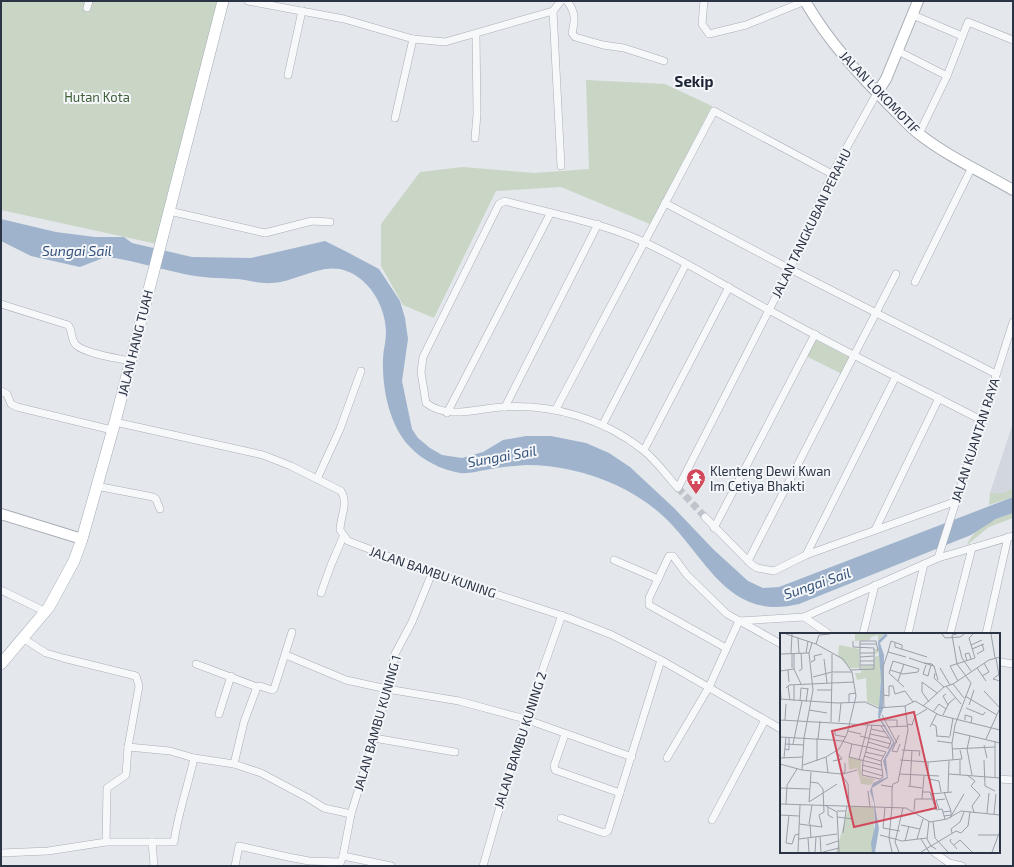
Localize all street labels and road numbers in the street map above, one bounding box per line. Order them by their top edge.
street label: JALAN LOKOMOTIF [837,47,923,137]
street label: JALAN TANGKUBAN PERAHU [768,146,854,300]
street label: JALAN HANG TUAH [114,288,156,398]
street label: JALAN KUANTAN RAYA [947,376,1003,504]
street label: JALAN BAMBU KUNING [368,543,498,601]
street label: JALAN BAMBU KUNING 1 [350,653,404,793]
street label: JALAN BAMBU KUNING 2 [490,670,550,810]

